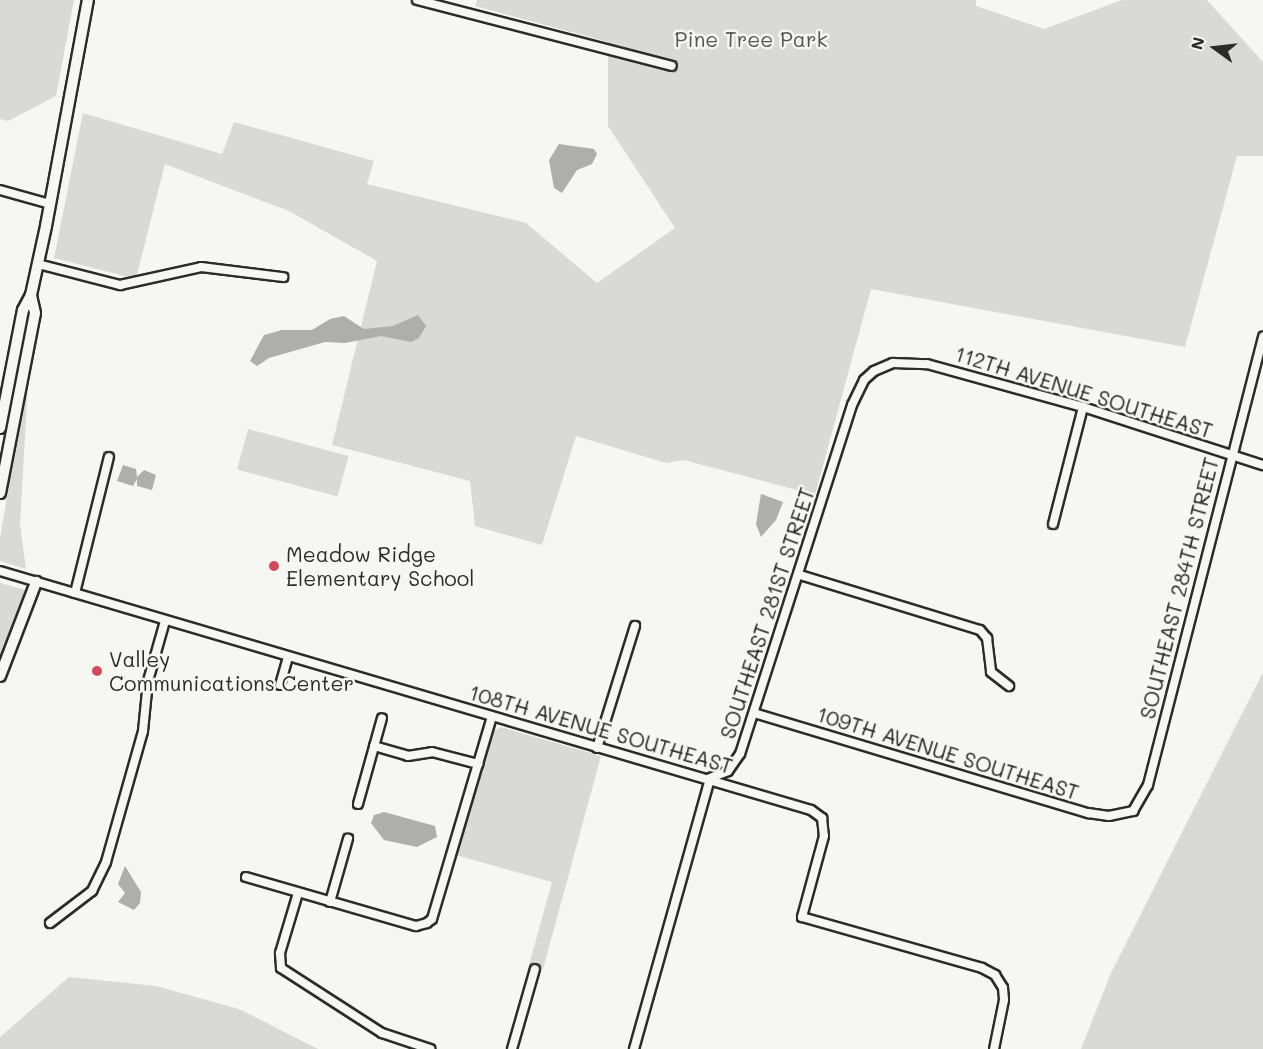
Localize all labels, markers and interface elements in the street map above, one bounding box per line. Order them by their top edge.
north arrow [1185,18,1245,78]
park label: Pine Tree Park [674,26,828,52]
text: N [1185,35,1209,52]
street label: 112TH AVENUE SOUTHEAST [952,341,1216,443]
street label: SOUTHEAST 284TH STREET [1134,455,1224,721]
street label: SOUTHEAST 281ST STREET [714,484,820,742]
place label: Meadow Ridge Elementary School [286,541,474,591]
marker: Meadow Ridge Elementary School [267,559,281,573]
place label: Valley Communications Center [109,646,354,696]
marker: Valley Communications Center [90,664,104,678]
street label: 108TH AVENUE SOUTHEAST [466,679,736,779]
street label: 109TH AVENUE SOUTHEAST [814,701,1082,805]

